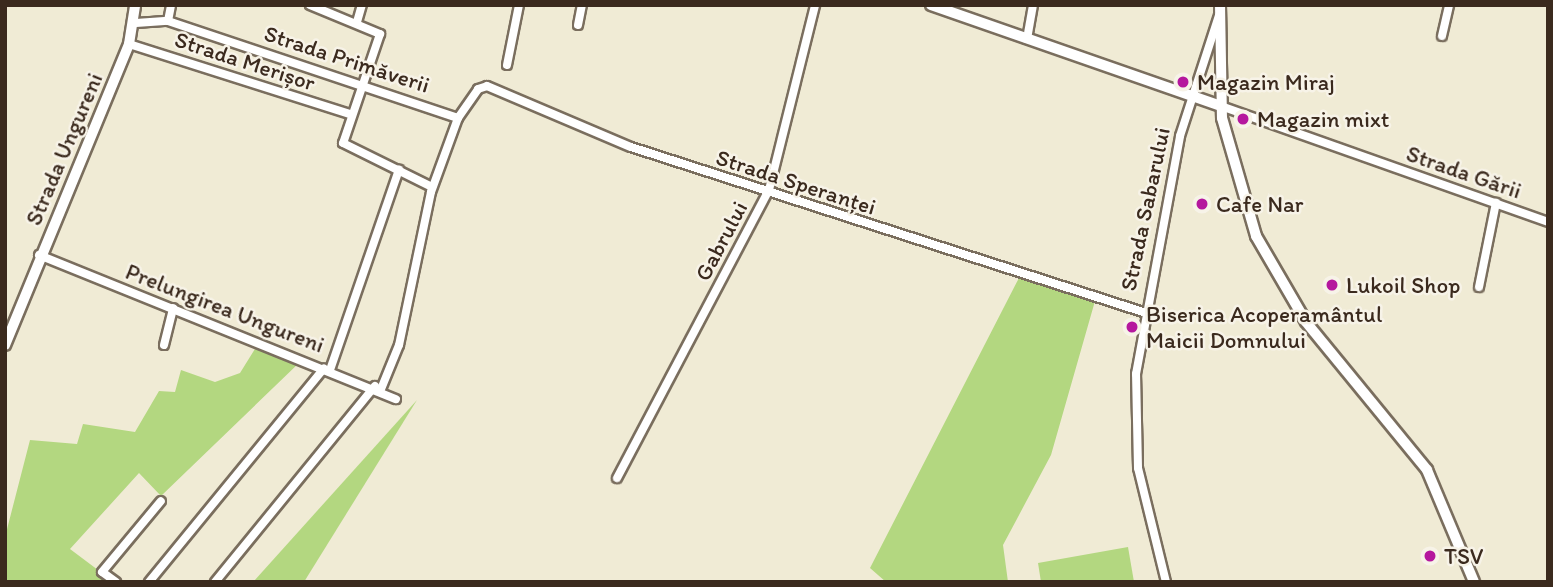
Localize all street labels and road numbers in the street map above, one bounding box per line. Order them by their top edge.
street label: Strada Primăverii [261,19,433,99]
street label: Strada Merișor [171,25,319,97]
street label: Strada Ungureni [19,69,109,229]
street label: Strada Sabarului [1114,125,1176,293]
street label: Strada Gării [1403,139,1525,205]
street label: Strada Speranței [713,143,879,221]
street label: Gabrului [689,196,753,286]
street label: Prelungirea Ungureni [122,257,328,359]

